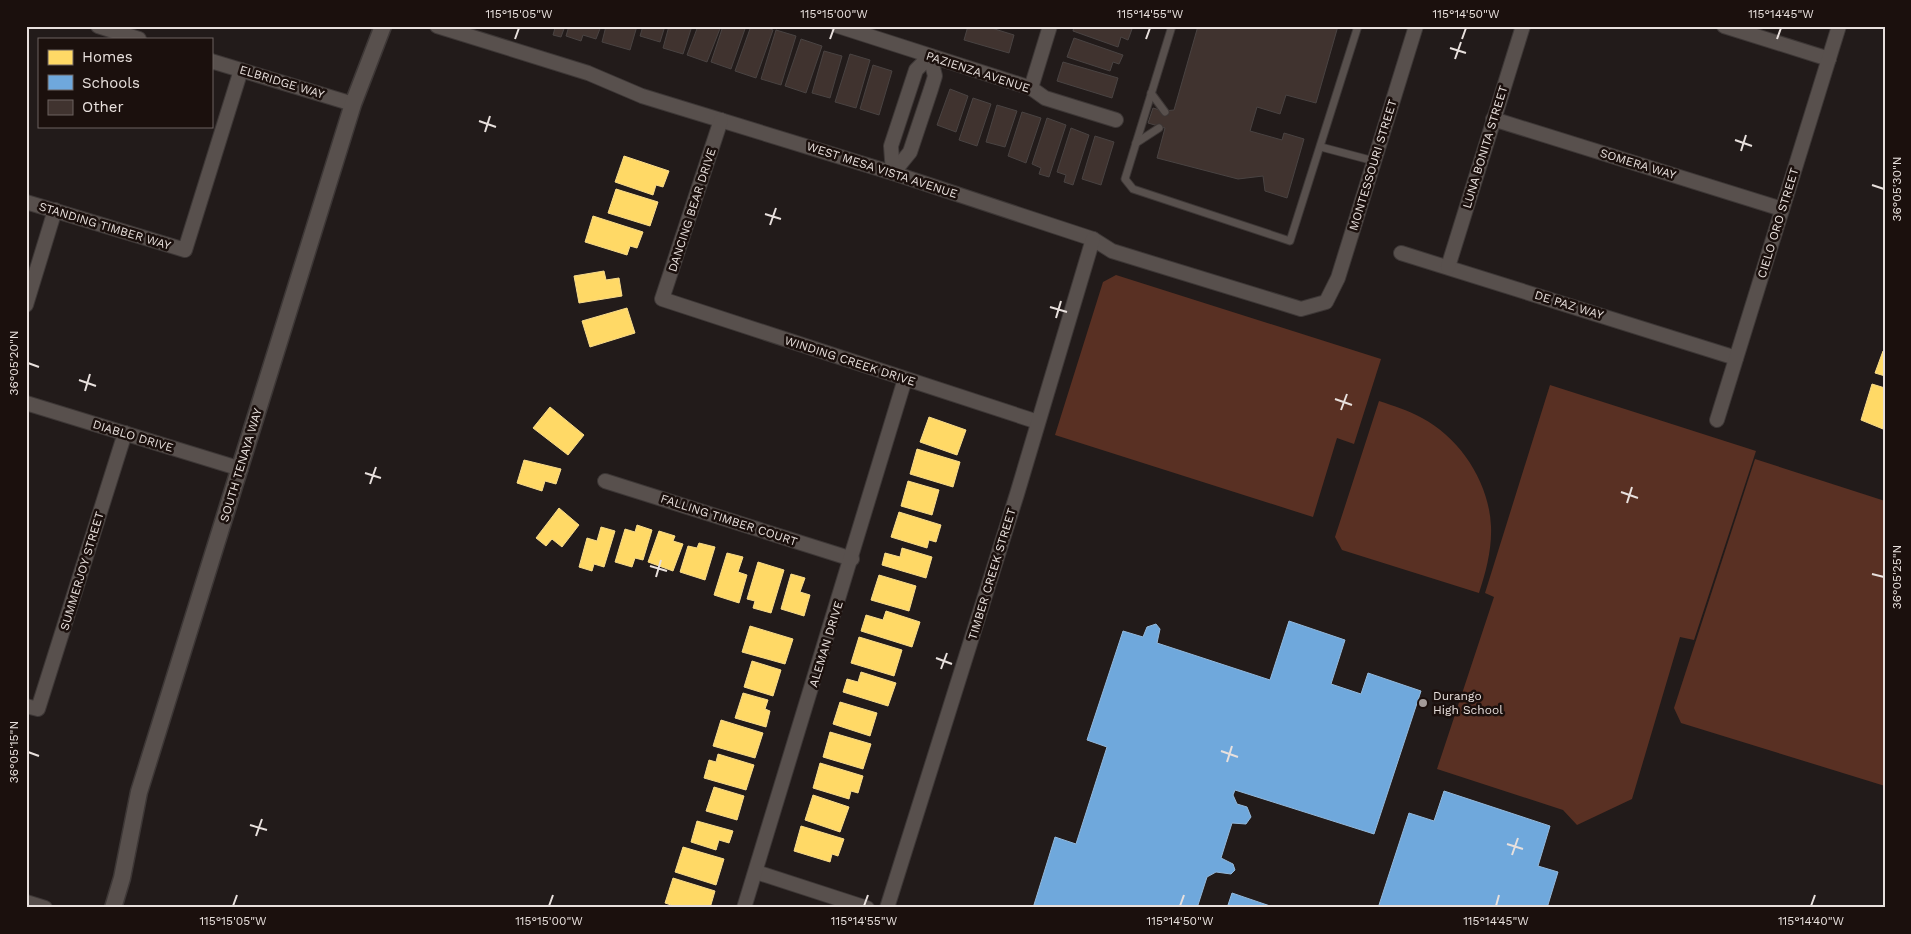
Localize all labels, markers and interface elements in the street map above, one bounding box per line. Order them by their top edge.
text: 115°15'05"W [485,7,553,21]
text: 115°15'00"W [800,7,868,21]
text: 115°14'55"W [1117,7,1184,21]
text: 115°14'50"W [1433,7,1500,21]
text: 115°14'45"W [1748,7,1814,21]
legend [38,38,212,128]
text: Homes [82,48,133,66]
street label: PAZIENZA AVENUE [924,49,1032,96]
street label: ELBRIDGE WAY [238,62,326,102]
text: Schools [82,74,140,92]
street label: LUNA BONITA STREET [1460,84,1510,210]
text: Other [82,98,124,116]
street label: MONTESSOURI STREET [1346,98,1400,232]
street label: WEST MESA VISTA AVENUE [805,139,959,201]
street label: DANCING BEAR DRIVE [665,146,719,274]
street label: SOMERA WAY [1598,146,1678,182]
text: 36°05'30"N [1890,156,1904,222]
street label: CIELO ORO STREET [1755,166,1801,280]
street label: STANDING TIMBER WAY [37,199,173,253]
street label: DE PAZ WAY [1533,288,1605,322]
text: 36°05'20"N [7,330,21,396]
street label: WINDING CREEK DRIVE [783,333,917,389]
street label: SOUTH TENAYA WAY [217,406,265,524]
street label: DIABLO DRIVE [91,417,175,455]
street label: FALLING TIMBER COURT [659,491,799,549]
street label: TIMBER CREEK STREET [965,506,1019,642]
street label: SUMMERJOY STREET [57,510,107,632]
text: 36°05'25"N [1890,545,1904,609]
street label: ALEMAN DRIVE [806,599,846,689]
place label: Durango High School [1433,689,1503,717]
marker: Durango High School [1417,697,1429,709]
text: 36°05'15"N [7,721,21,783]
text: 115°15'05"W [199,914,267,928]
text: 115°15'00"W [515,914,583,928]
text: 115°14'55"W [831,914,898,928]
text: 115°14'50"W [1147,914,1214,928]
text: 115°14'45"W [1463,914,1529,928]
text: 115°14'40"W [1778,914,1845,928]

